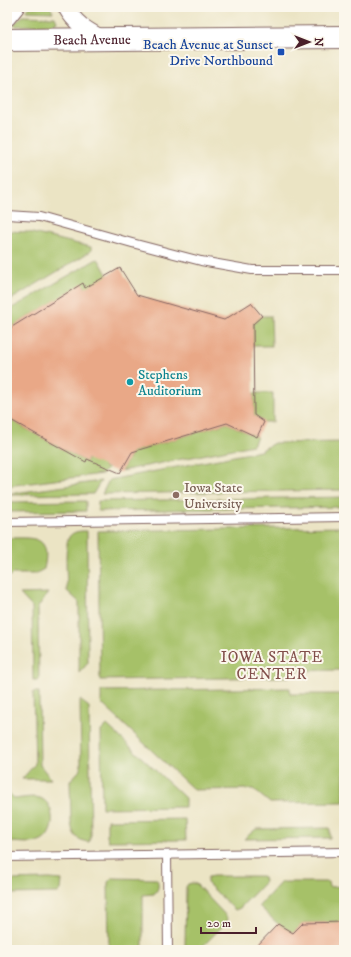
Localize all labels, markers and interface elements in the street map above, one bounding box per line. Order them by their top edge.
north arrow [289,22,329,62]
street label: Beach Avenue [53,31,131,50]
place label: Beach Avenue at Sunset Drive Northbound [143,36,274,70]
text: N [311,37,325,47]
marker: Beach Avenue at Sunset Drive Northbound [276,47,286,57]
place label: Stephens Auditorium [138,366,202,400]
marker: Stephens Auditorium [125,377,135,387]
place label: Iowa State University [184,479,243,513]
marker: Iowa State University [171,490,181,500]
district label: IOWA STATE CENTER [221,648,323,684]
scale bar [201,909,256,935]
text: 20 m [207,916,231,931]

